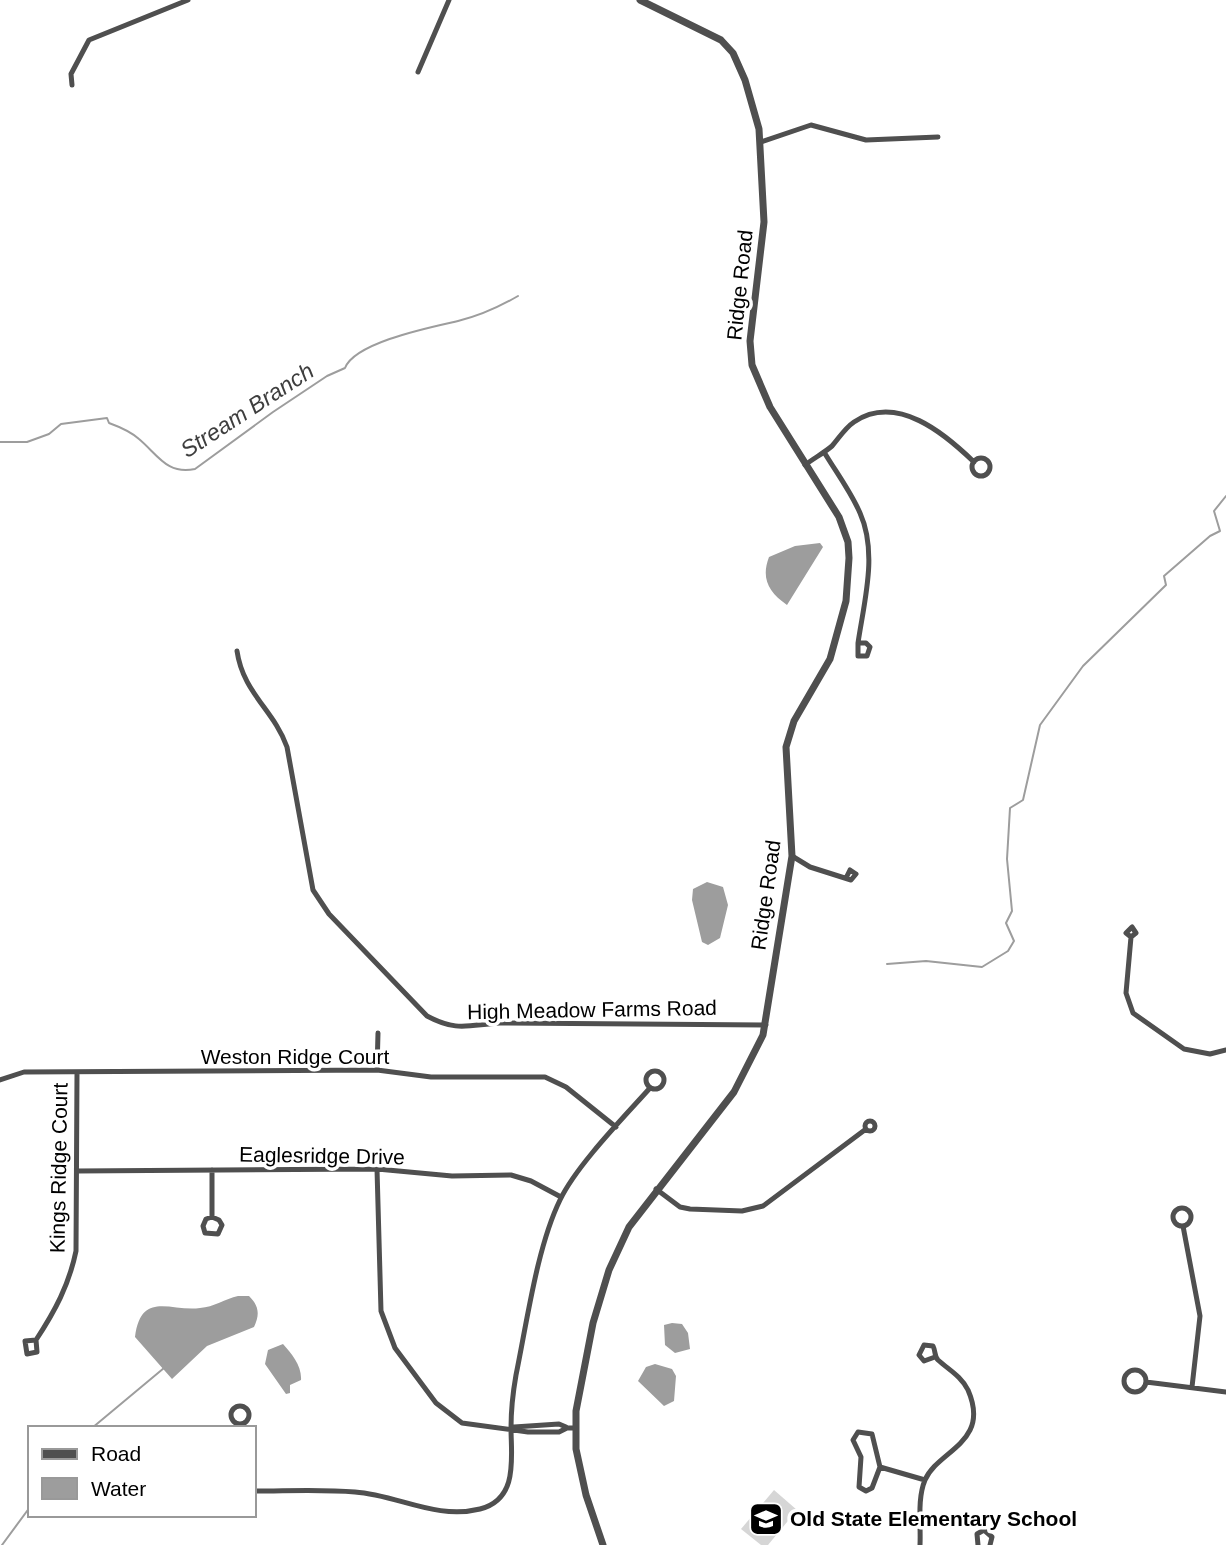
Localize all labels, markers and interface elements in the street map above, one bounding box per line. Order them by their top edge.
street label: Ridge Road [722,229,757,341]
water label: Stream Branch [176,357,318,463]
street label: Ridge Road [746,838,785,951]
street label: High Meadow Farms Road [467,996,717,1023]
street label: Weston Ridge Court [201,1045,390,1068]
street label: Kings Ridge Court [46,1082,71,1253]
street label: Eaglesridge Drive [239,1143,405,1168]
legend [28,1426,256,1517]
text: Road [91,1442,141,1465]
text: Water [91,1477,146,1500]
school or university icon: Old State Elementary School [747,1500,785,1538]
place label: Old State Elementary School [790,1507,1077,1530]

